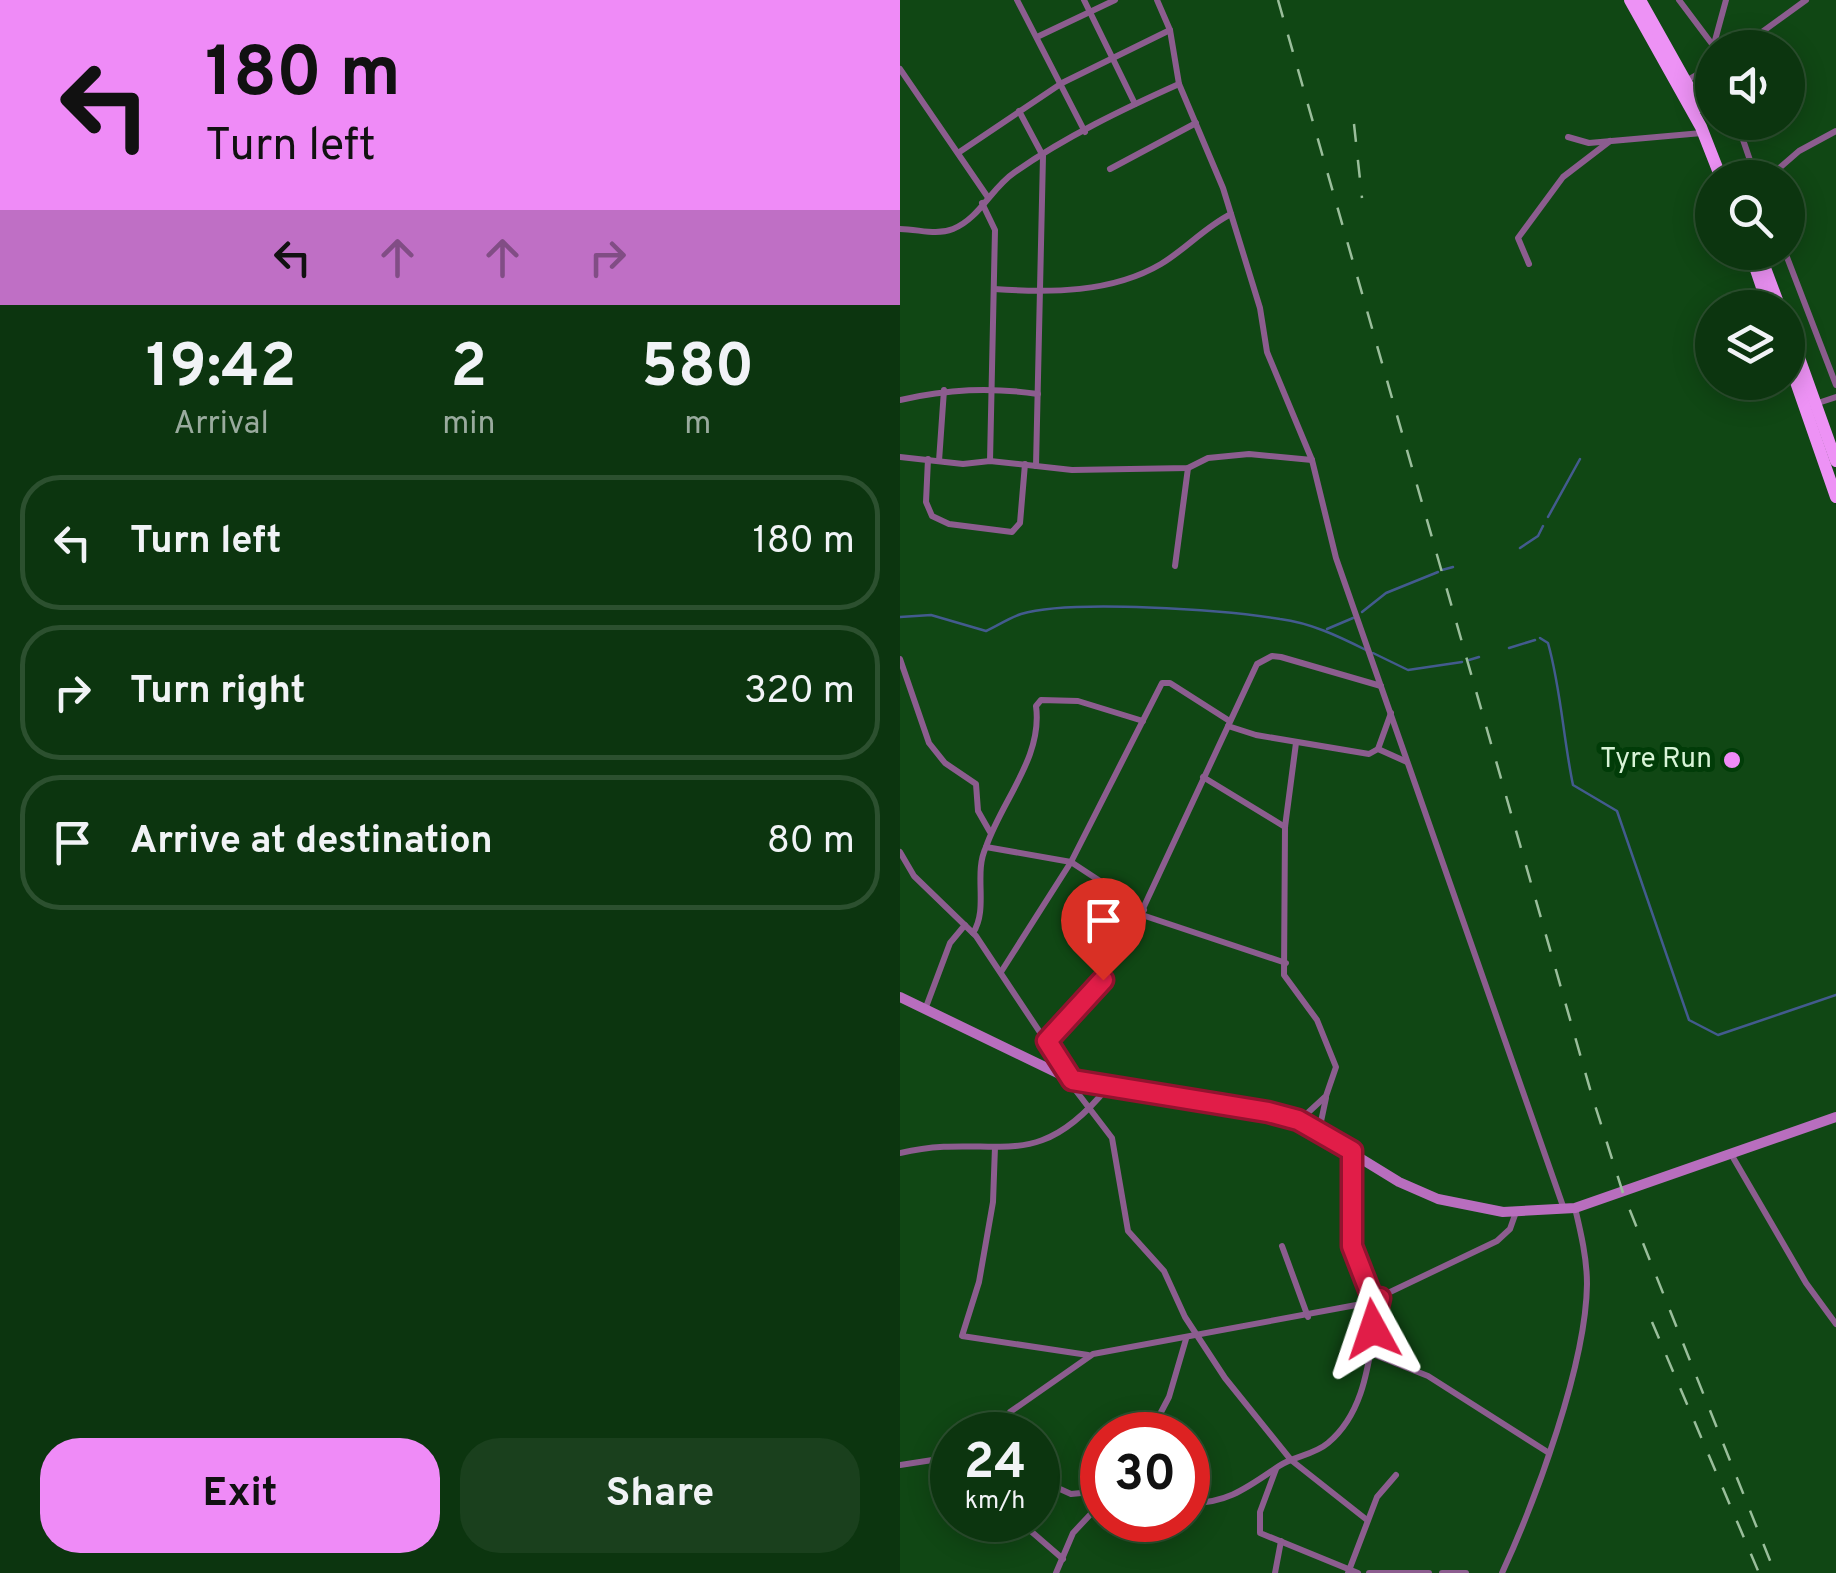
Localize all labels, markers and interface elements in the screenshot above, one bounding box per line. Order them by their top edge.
map controls [1695,30,1805,400]
button: sound [1695,30,1805,140]
text: 180 m [205,32,401,121]
icon: left [40,40,170,170]
text: Turn left [205,119,376,176]
button: search [1695,160,1805,270]
icon: left [265,230,320,285]
icon: ahead [370,230,425,285]
icon: ahead [475,230,530,285]
icon: right [580,230,635,285]
button: layers [1695,290,1805,400]
text: 19:42 [146,332,296,408]
text: 2 [451,332,487,408]
text: 580 [641,332,754,408]
text: Arrival [173,405,269,445]
text: min [442,405,495,445]
text: m [684,405,711,445]
icon: left [45,515,100,570]
text: Turn left [130,518,282,567]
text: 180 m [752,518,855,567]
icon: right [45,665,100,720]
text: Turn right [130,668,305,717]
text: 320 m [744,668,855,717]
place label: Tyre Run [1600,742,1712,778]
marker: Tyre Run [1721,749,1743,771]
icon: arrive [45,815,100,870]
text: Arrive at destination [130,818,493,867]
text: 80 m [767,818,855,867]
pin [1061,878,1146,981]
icon: arrive [1076,893,1131,948]
position arrow [1321,1277,1425,1381]
speed limit sign: 30 [1080,1412,1210,1542]
text: 24 [964,1433,1026,1496]
button: Exit [40,1438,440,1553]
button: Share [460,1438,860,1553]
text: km/h [965,1486,1025,1518]

